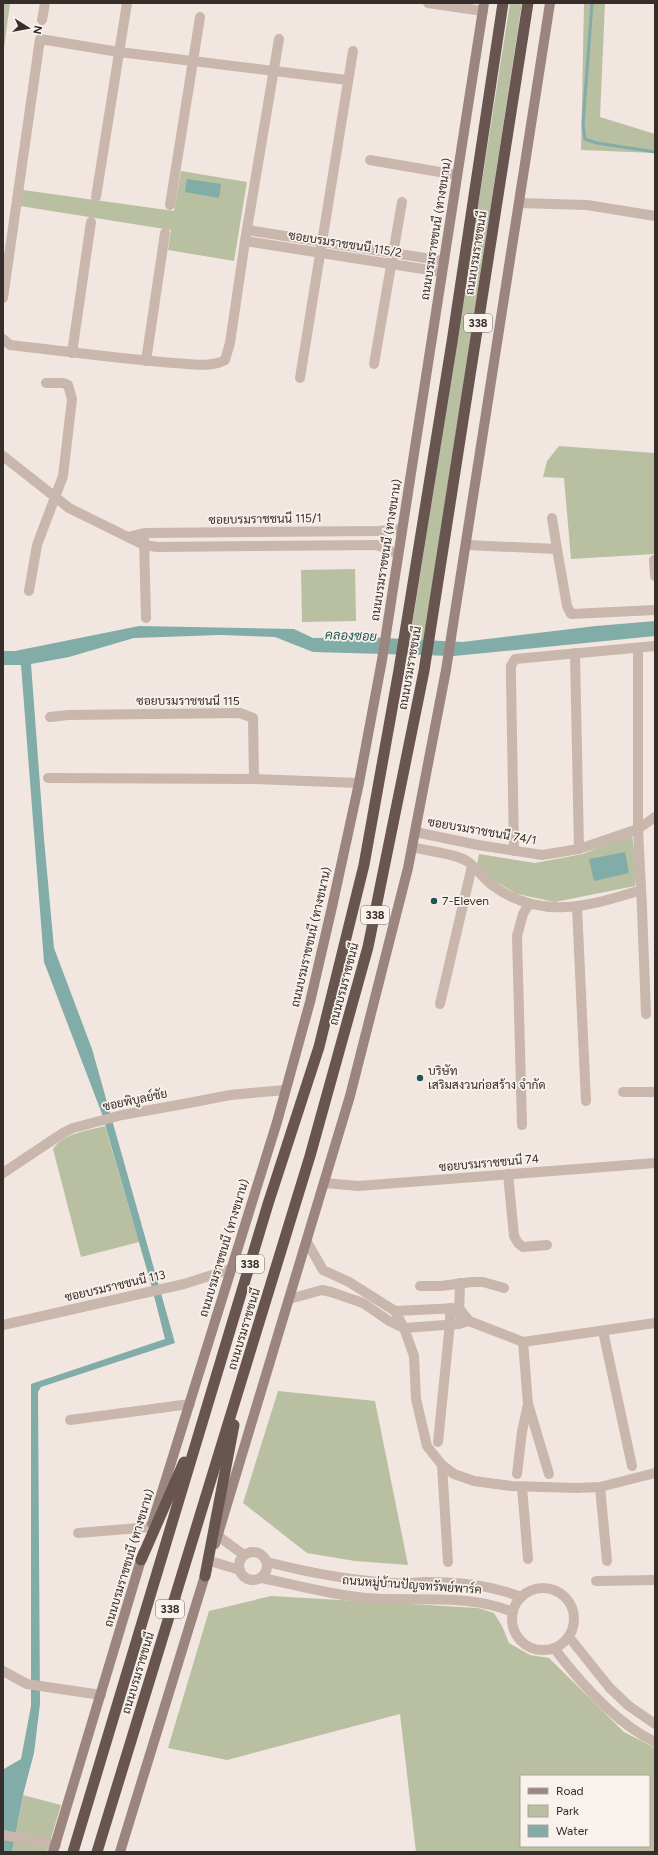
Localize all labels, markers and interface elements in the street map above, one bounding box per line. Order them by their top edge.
north arrow [8,8,48,48]
text: N [30,24,45,35]
street label: ถนนบรมราชชนนี (ทางขนาน) [417,157,454,301]
street label: ถนนบรมราชชนนี [461,210,490,296]
street label: ซอยบรมราชชนนี 115/2 [287,227,403,260]
road number: 338 [464,314,492,332]
street label: ถนนบรมราชชนนี (ทางขนาน) [367,478,404,622]
street label: ซอยบรมราชชนนี 115/1 [208,510,322,527]
street label: ถนนบรมราชชนนี [395,625,424,711]
water label: คลองซอย [325,627,378,644]
street label: ซอยบรมราชชนนี 115 [136,693,240,708]
street label: ซอยบรมราชชนนี 74/1 [427,814,538,847]
street label: ถนนบรมราชชนนี (ทางขนาน) [287,865,334,1008]
place label: 7-Eleven [442,894,489,908]
marker: 7-Eleven [429,896,439,906]
road number: 338 [361,906,389,924]
street label: ถนนบรมราชชนนี [325,941,362,1027]
place label: บริษัท เสริมสงวนก่อสร้าง จำกัด [428,1064,546,1092]
marker: บริษัท เสริมสงวนก่อสร้าง จำกัด [415,1073,425,1083]
street label: ซอยพิบูลย์ชัย [101,1085,169,1115]
street label: ซอยบรมราชชนนี 74 [438,1151,540,1174]
street label: ถนนบรมราชชนนี (ทางขนาน) [195,1177,252,1319]
road number: 338 [236,1255,264,1273]
street label: ซอยบรมราชชนนี 113 [63,1267,167,1304]
street label: ถนนบรมราชชนนี [224,1286,263,1372]
street label: ถนนบรมราชชนนี (ทางขนาน) [100,1487,157,1629]
street label: ถนนหมู่บ้านปัญจทรัพย์พาร์ค [342,1572,482,1598]
road number: 338 [156,1600,184,1618]
street label: ถนนบรมราชชนนี [118,1630,157,1716]
legend [520,1775,650,1847]
text: Road [556,1784,584,1798]
text: Park [556,1804,579,1818]
text: Water [556,1824,588,1838]

